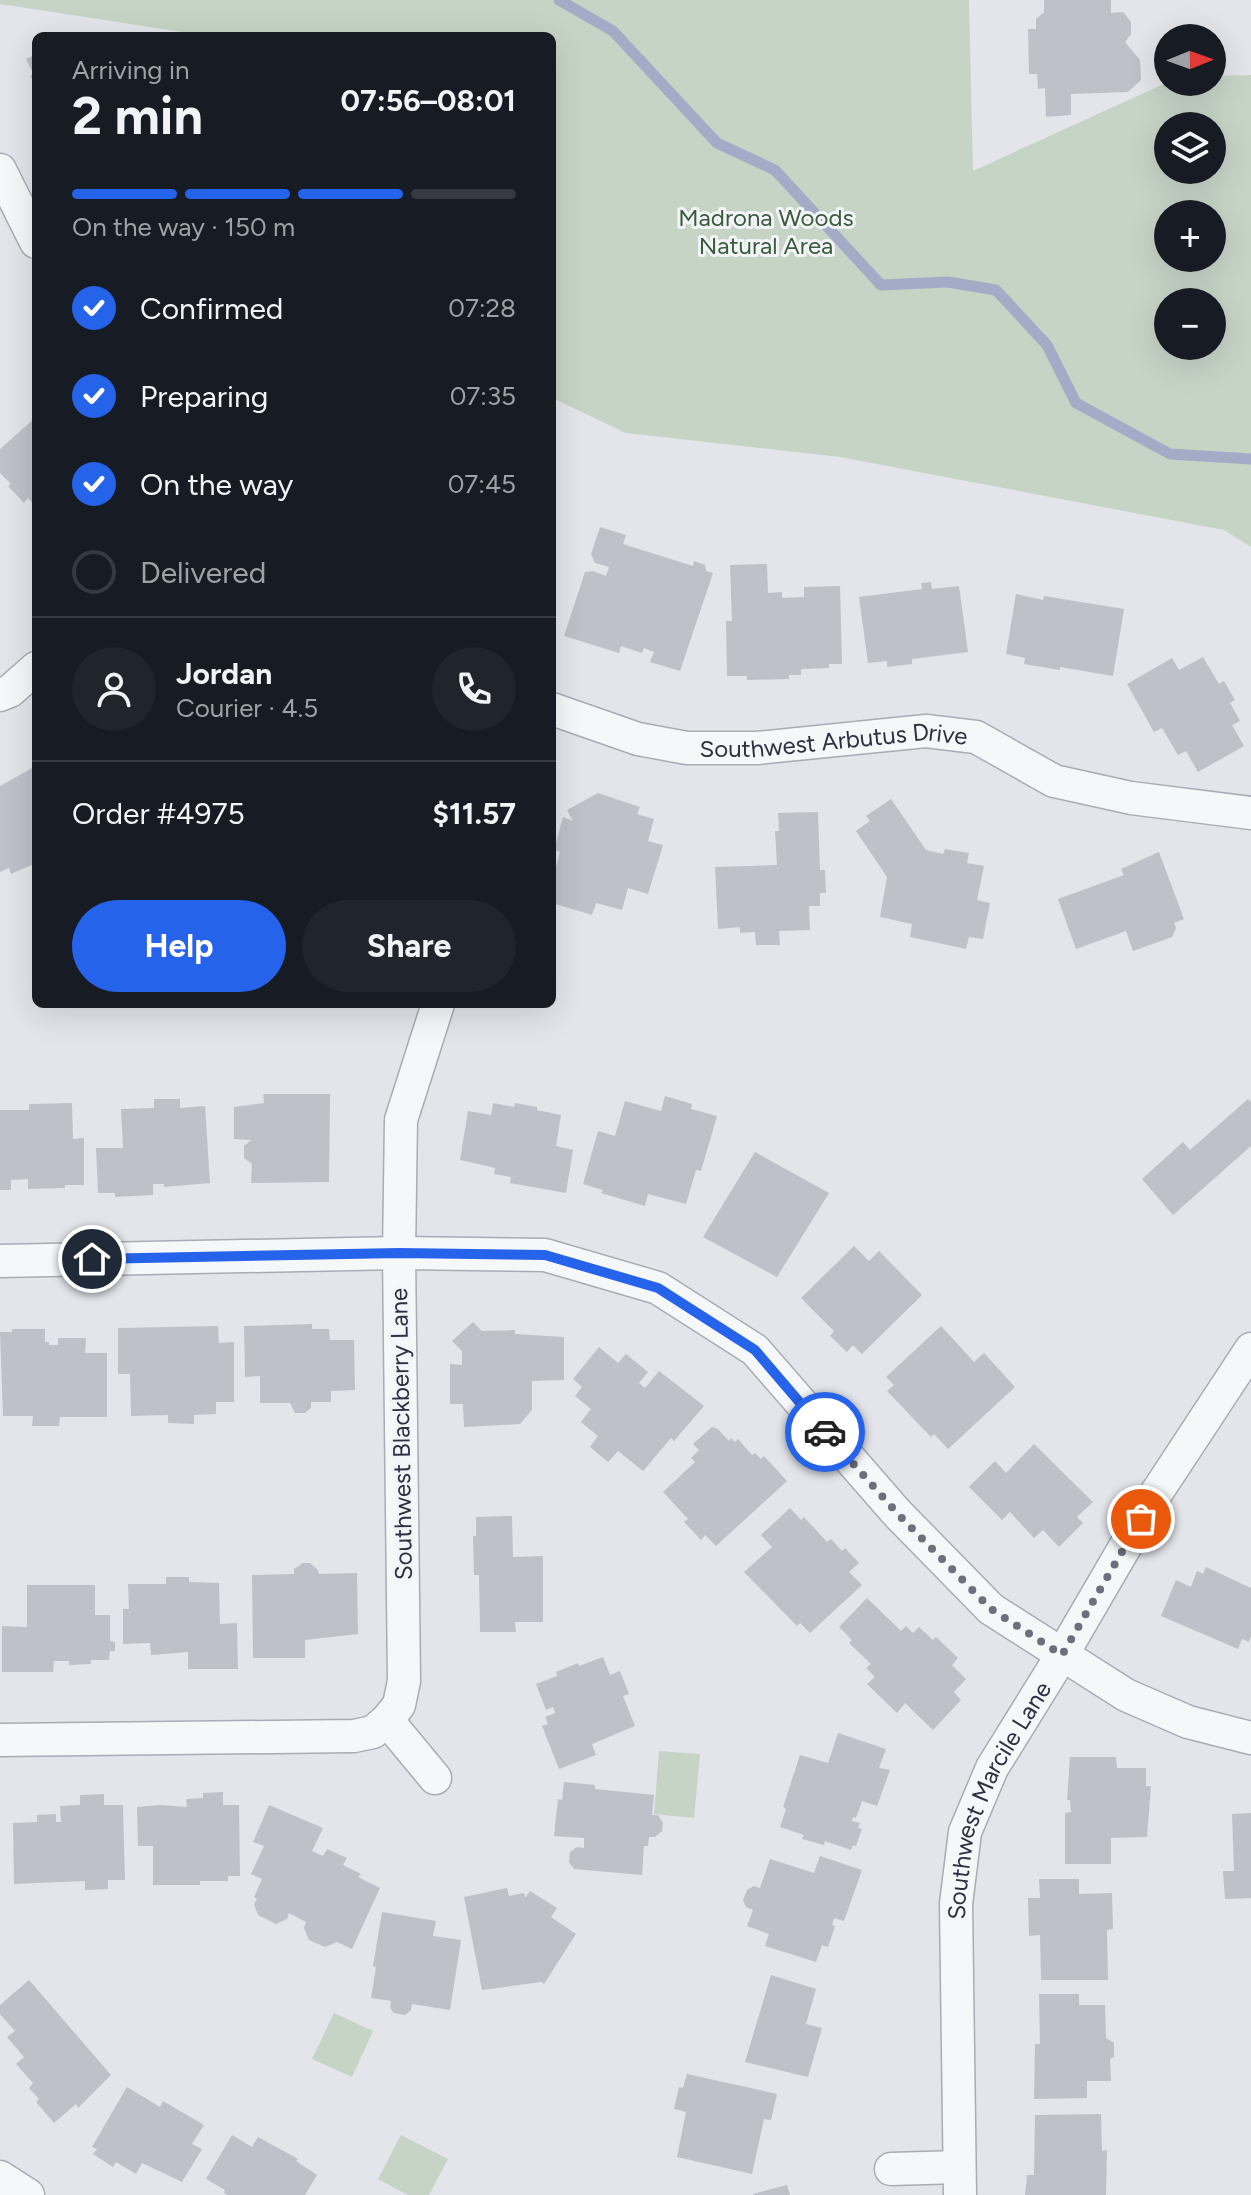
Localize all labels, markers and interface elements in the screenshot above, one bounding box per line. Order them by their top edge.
north arrow [1154,24,1226,96]
map controls [1154,24,1226,360]
text: Arriving in [72,54,190,86]
text: 07:56–08:01 [341,82,516,119]
text: 2 min [72,85,203,147]
button: layers [1154,112,1226,184]
button: + [1154,200,1226,272]
park label: Madrona Woods Natural Area [678,203,854,260]
text: On the way · 150 m [72,211,295,243]
icon: check [72,286,116,330]
button: − [1154,288,1226,360]
text: Confirmed [140,290,283,327]
text: 07:28 [448,292,516,324]
icon: check [72,374,116,418]
text: Preparing [140,378,268,415]
text: 07:35 [450,380,516,412]
icon: check [72,462,116,506]
text: On the way [140,466,293,503]
text: 07:45 [448,468,516,500]
text: Delivered [140,554,266,591]
button: person [72,647,156,731]
button: phone [432,647,516,731]
text: Jordan [176,655,272,692]
text: Courier · 4.5 [176,692,318,724]
street label: Southwest Arbutus Drive [699,716,969,763]
text: Order #4975 [72,795,245,832]
text: $11.57 [433,795,516,832]
button: Help [72,900,286,992]
button: Share [302,900,516,992]
pin [58,1225,126,1293]
icon: home [70,1237,114,1281]
street label: Southwest Blackberry Lane [384,1288,418,1580]
courier [785,1392,865,1472]
icon: car [803,1410,847,1454]
pin [1107,1485,1175,1553]
icon: bag [1119,1497,1163,1541]
street label: Southwest Marcile Lane [942,1676,1057,1920]

